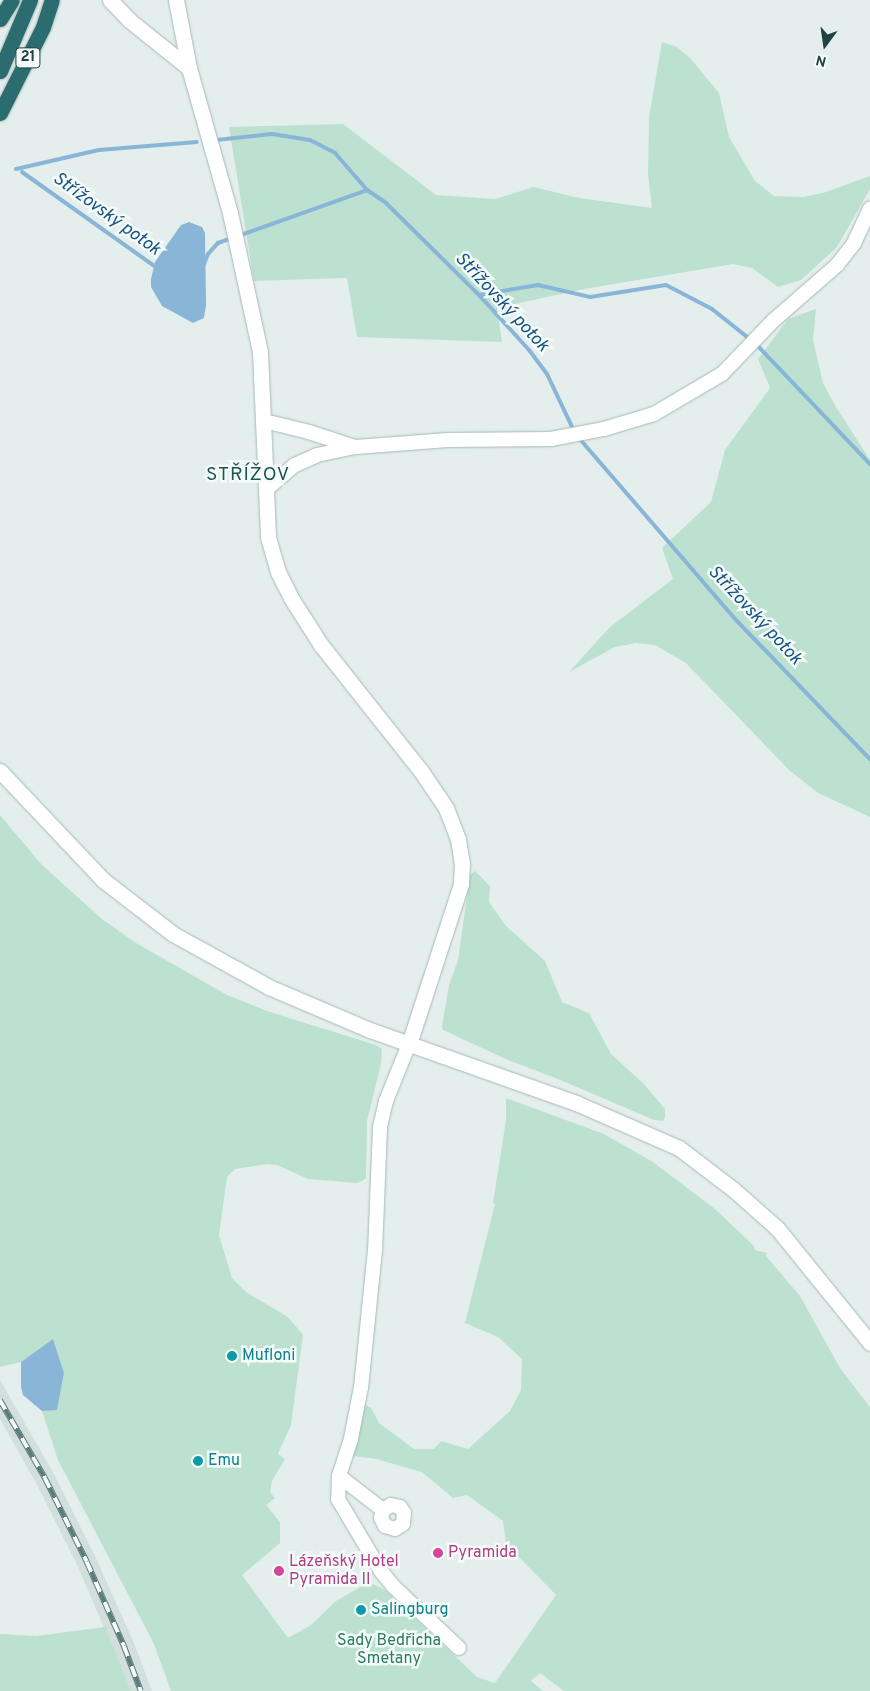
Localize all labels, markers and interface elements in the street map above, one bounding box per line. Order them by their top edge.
north arrow [800,20,850,70]
road number: 21 [14,46,42,70]
text: N [814,51,828,70]
water label: Střížovský potok [48,169,164,261]
water label: Střížovský potok [449,249,553,357]
district label: STŘÍŽOV [205,465,291,487]
water label: Střížovský potok [702,562,806,670]
place label: Mufloni [242,1346,295,1366]
marker: Mufloni [226,1350,238,1362]
place label: Emu [208,1451,240,1471]
marker: Emu [192,1455,204,1467]
place label: Pyramida [448,1543,517,1563]
marker: Pyramida [432,1547,444,1559]
place label: Lázeňský Hotel Pyramida II [289,1552,399,1590]
marker: Lázeňský Hotel Pyramida II [273,1565,285,1577]
place label: Salingburg [371,1600,448,1620]
marker: Salingburg [355,1604,367,1616]
park label: Sady Bedřicha Smetany [337,1631,441,1669]

